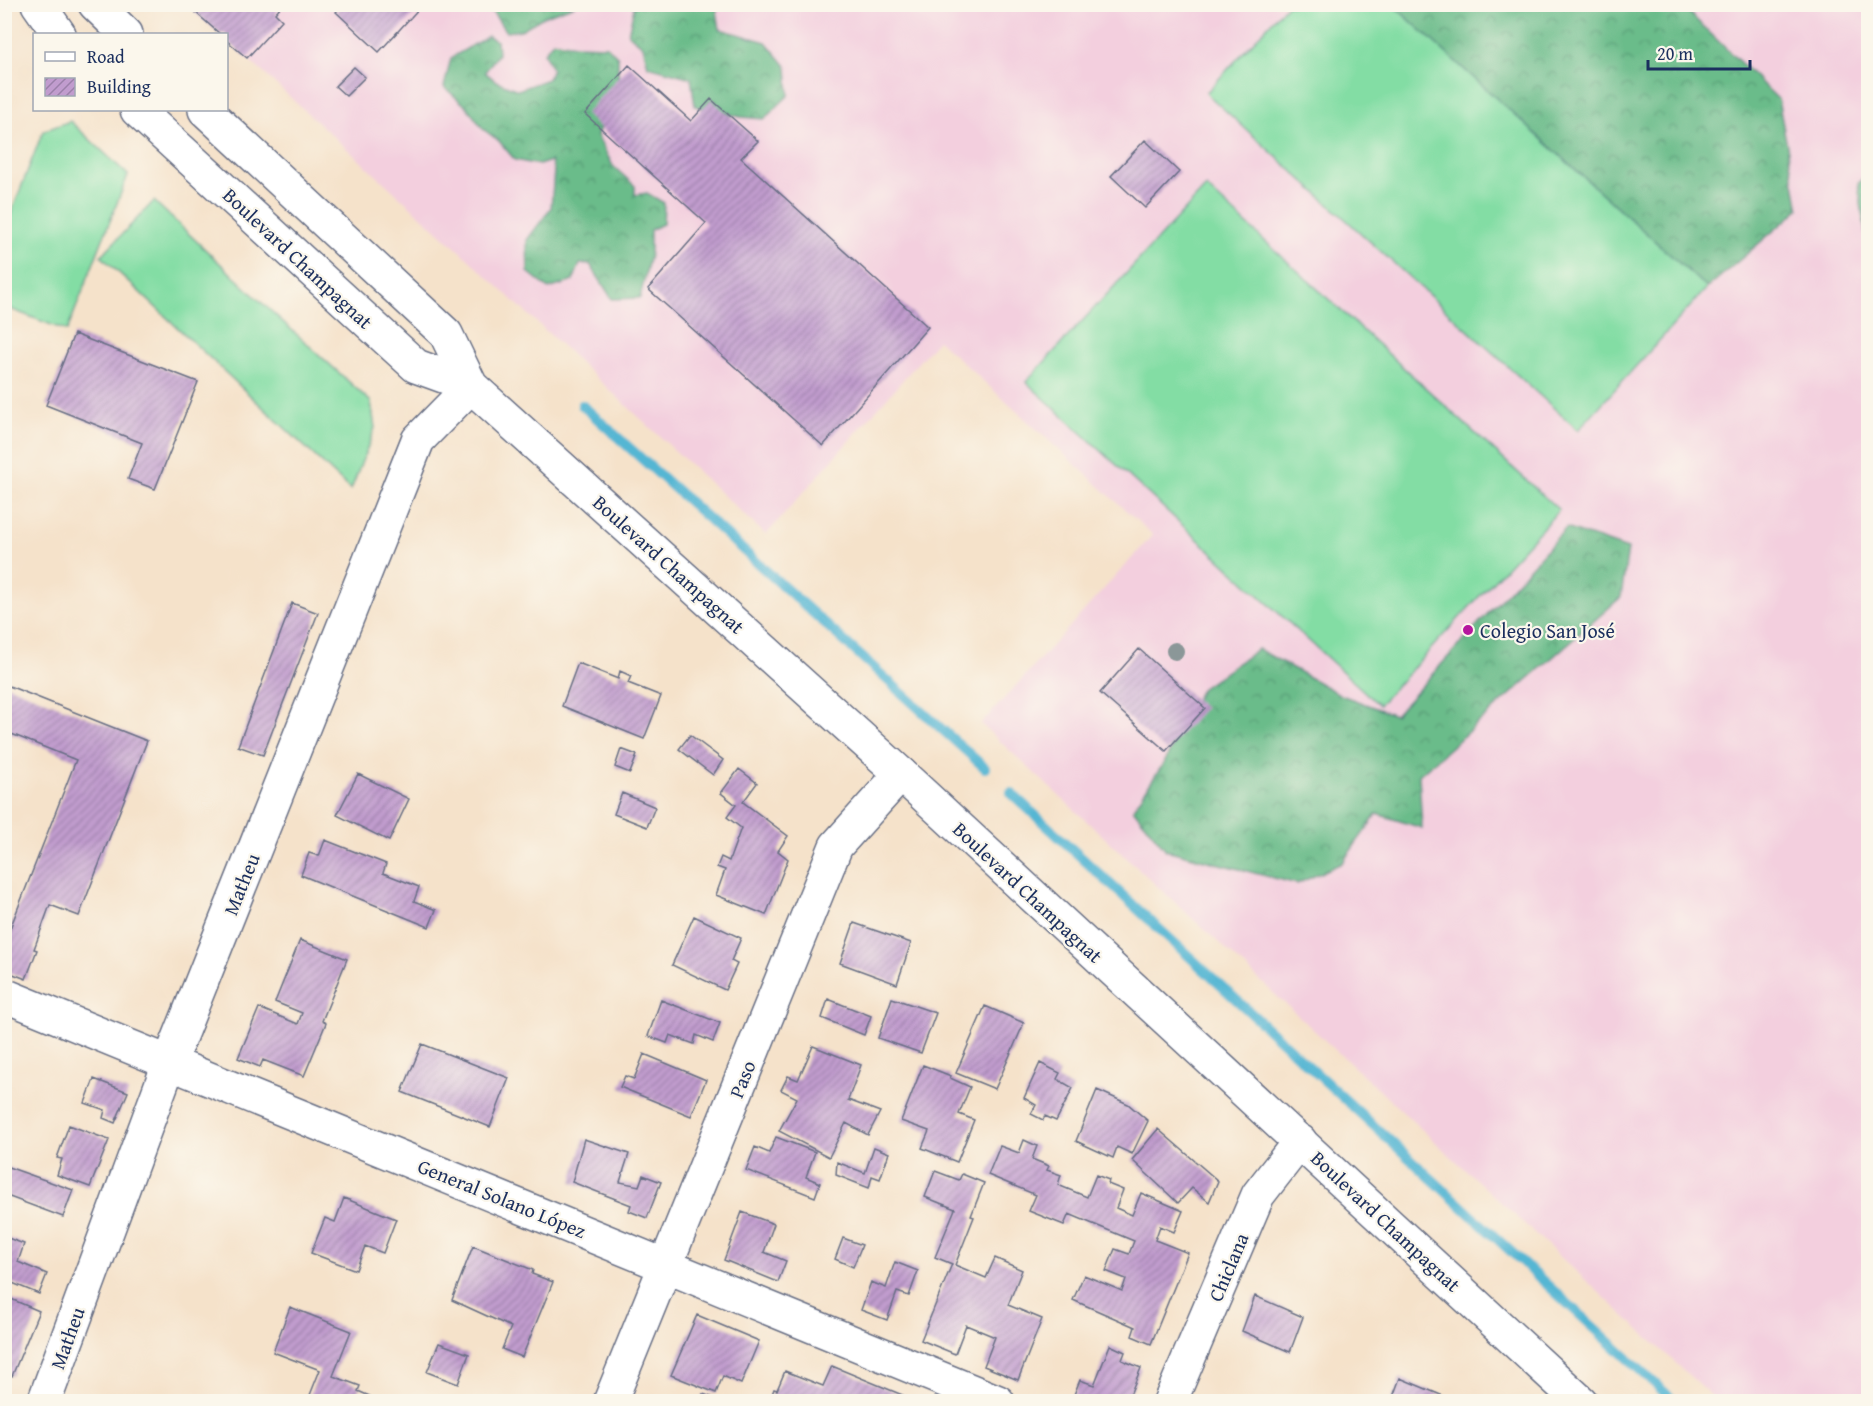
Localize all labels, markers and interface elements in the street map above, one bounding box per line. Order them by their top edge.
legend [33,33,228,111]
scale bar [1648,33,1750,71]
text: 20 m [1657,40,1693,67]
text: Road [87,43,125,70]
text: Building [87,73,151,100]
street label: Boulevard Champagnat [217,181,379,335]
street label: Boulevard Champagnat [587,488,751,640]
place label: Colegio San José [1480,616,1615,645]
marker: Colegio San José [1461,623,1475,637]
street label: Boulevard Champagnat [947,815,1109,969]
street label: Matheu [216,849,267,919]
street label: Paso [721,1056,763,1102]
street label: Boulevard Champagnat [1305,1144,1467,1298]
street label: General Solano López [414,1151,591,1245]
street label: Chiclana [1201,1228,1256,1306]
street label: Matheu [42,1303,92,1373]

